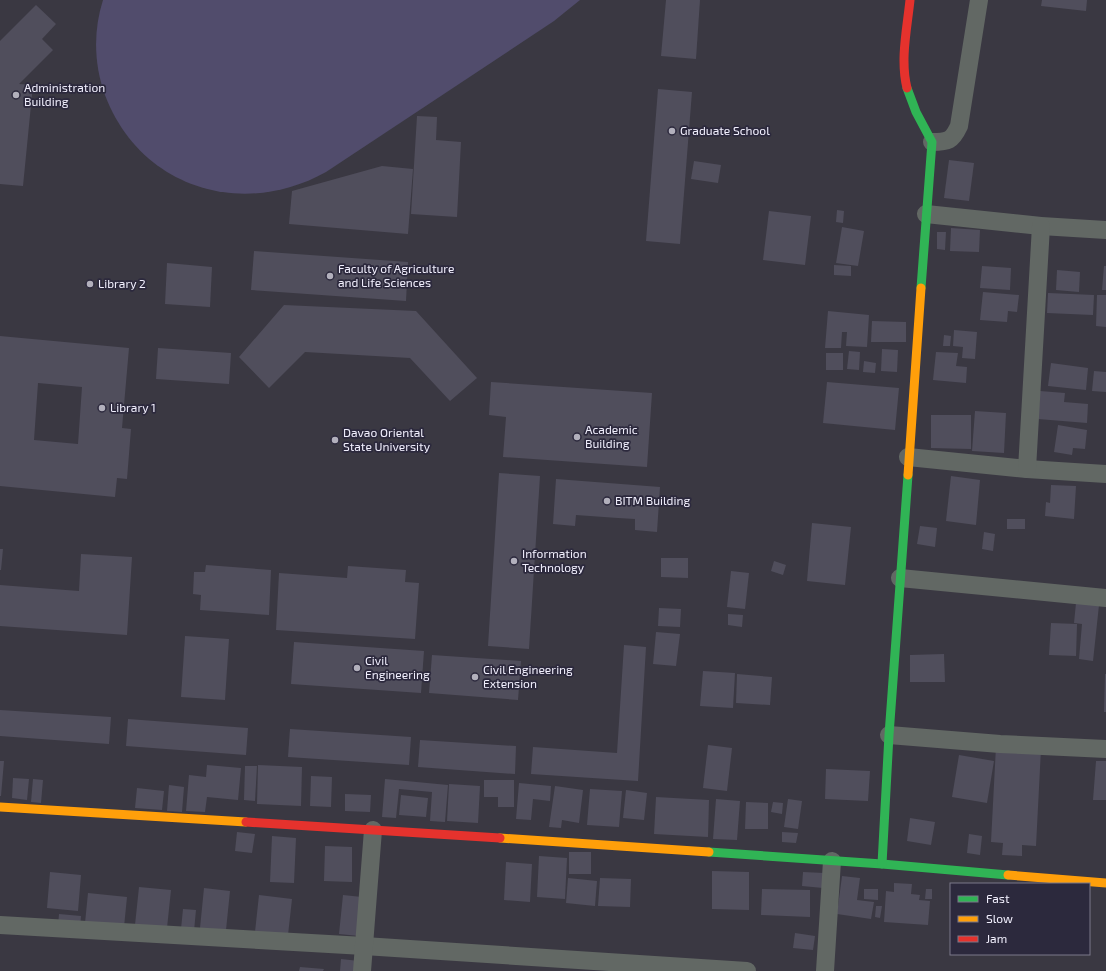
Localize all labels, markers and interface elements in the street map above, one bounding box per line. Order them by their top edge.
place label: Administration Building [24,80,105,108]
marker: Administration Building [11,90,21,100]
place label: Graduate School [680,123,770,137]
marker: Graduate School [667,126,677,136]
place label: Faculty of Agriculture and Life Sciences [338,261,454,289]
marker: Faculty of Agriculture and Life Sciences [325,271,335,281]
place label: Library 2 [98,276,146,290]
marker: Library 2 [85,279,95,289]
place label: Library 1 [110,400,156,414]
marker: Library 1 [97,403,107,413]
place label: Academic Building [585,422,638,450]
place label: Davao Oriental State University [343,425,431,453]
marker: Academic Building [572,432,582,442]
marker: Davao Oriental State University [330,435,340,445]
place label: BITM Building [615,493,690,507]
marker: BITM Building [602,496,612,506]
place label: Information Technology [522,546,587,574]
marker: Information Technology [509,556,519,566]
place label: Civil Engineering [365,653,430,681]
place label: Civil Engineering Extension [483,662,573,690]
marker: Civil Engineering [352,663,362,673]
marker: Civil Engineering Extension [470,672,480,682]
legend [950,883,1090,955]
text: Fast [986,891,1010,905]
text: Slow [986,911,1013,925]
text: Jam [986,931,1007,945]

